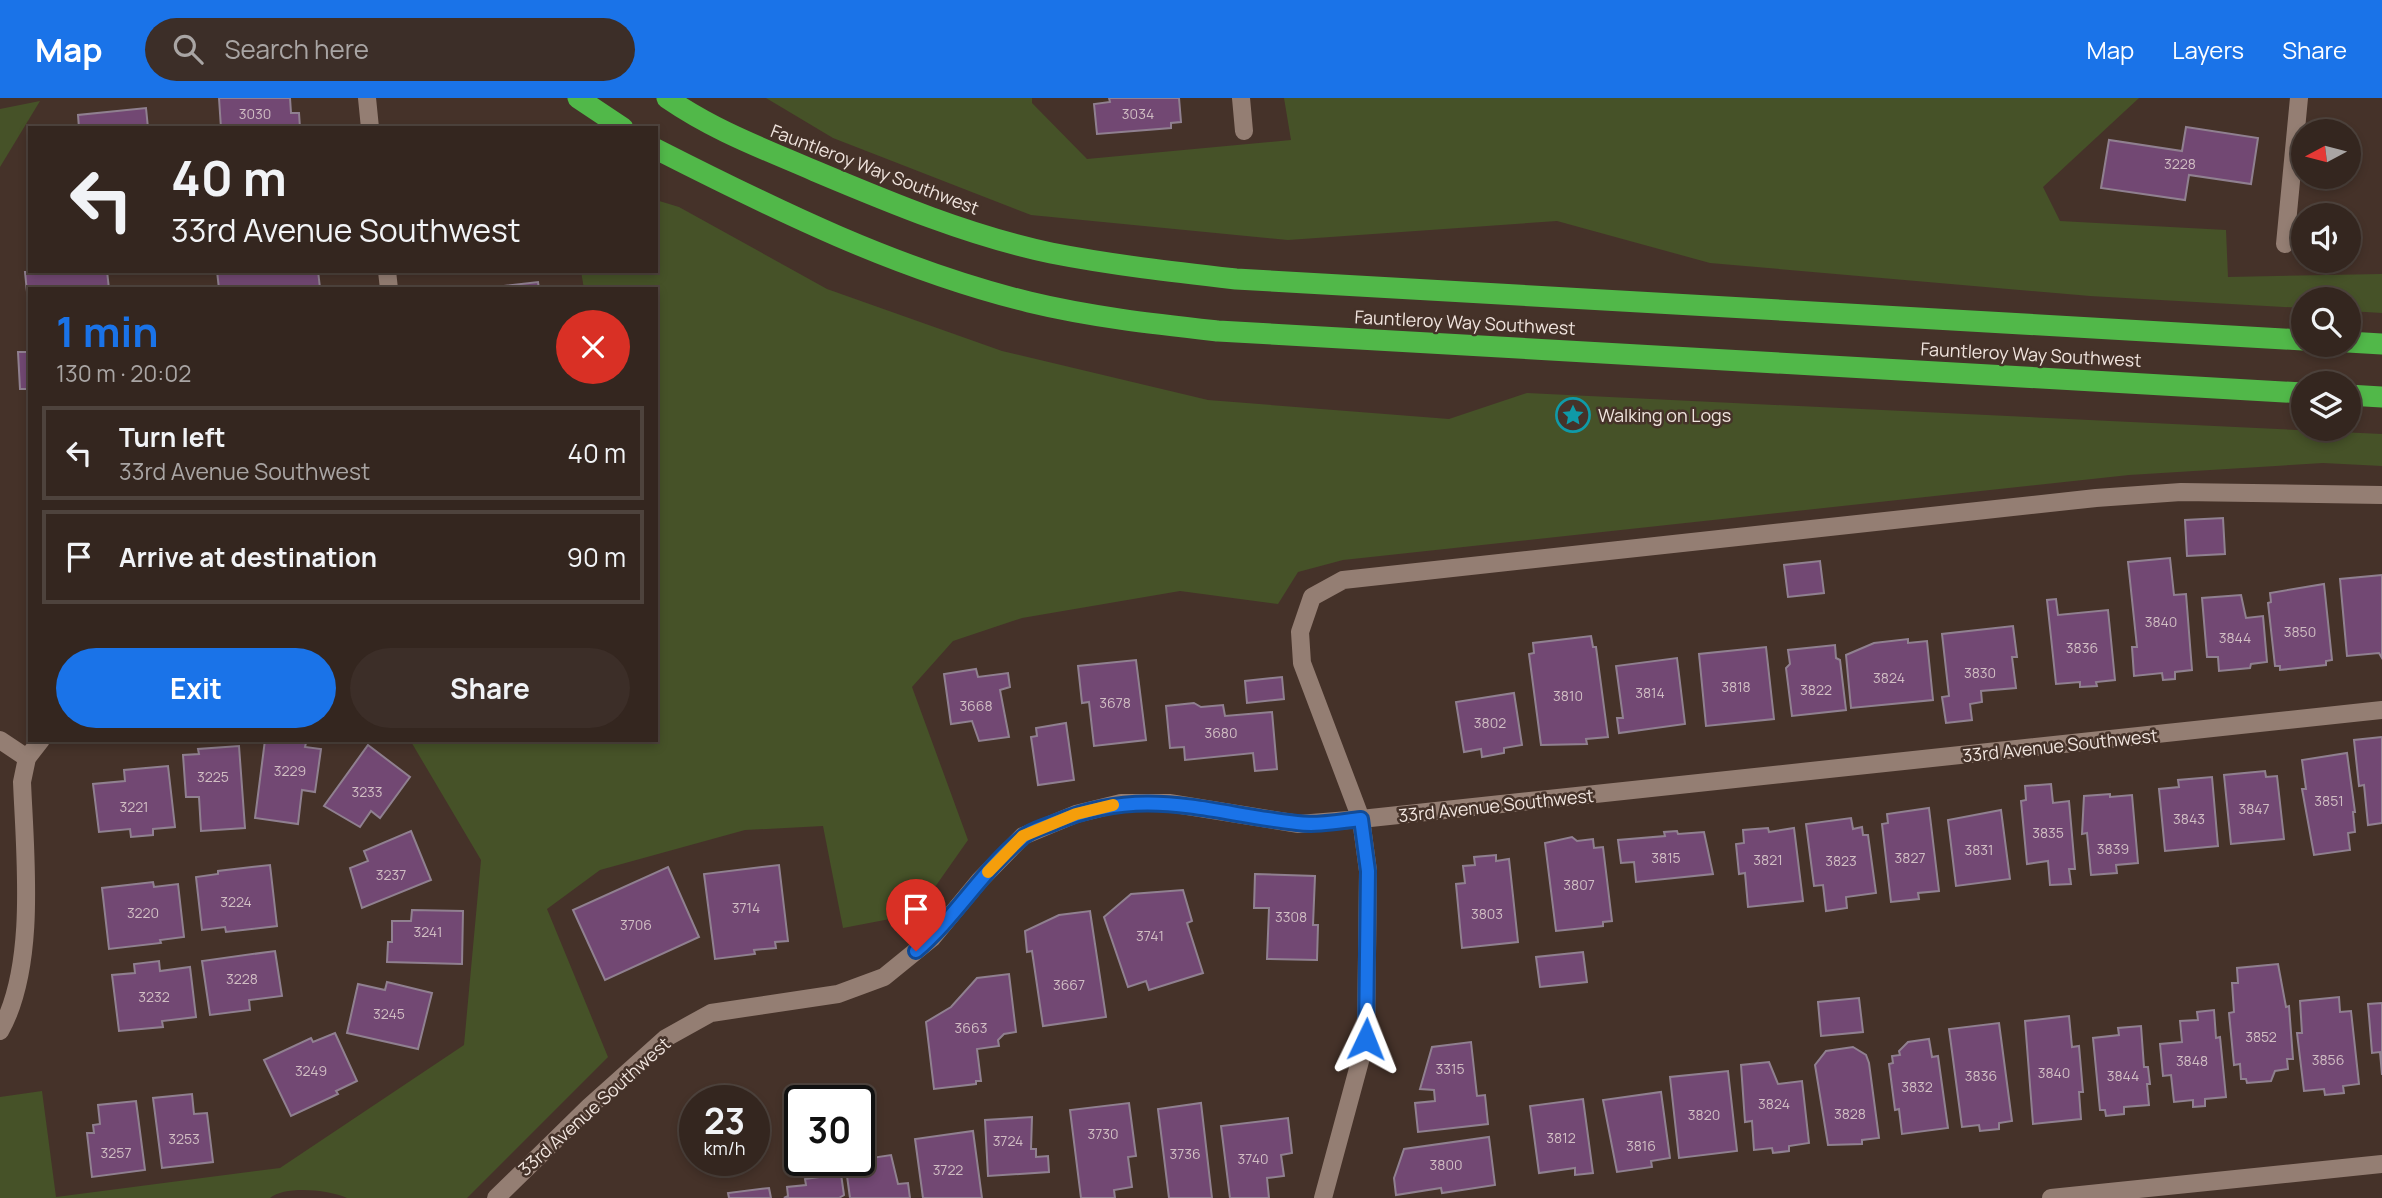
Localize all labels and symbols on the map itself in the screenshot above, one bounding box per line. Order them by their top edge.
house number: 3030 [239,104,271,123]
house number: 3034 [1122,104,1154,123]
street label: Fauntleroy Way Southwest [767,118,983,220]
north arrow [2291,119,2361,189]
house number: 3228 [2164,154,2196,173]
street label: Fauntleroy Way Southwest [1354,304,1576,340]
street label: Fauntleroy Way Southwest [1920,336,2142,372]
place icon: Walking on Logs [1554,396,1592,434]
place label: Walking on Logs [1598,403,1731,427]
house number: 3840 [2145,612,2177,631]
house number: 3850 [2284,622,2316,641]
house number: 3844 [2219,628,2251,647]
house number: 3836 [2066,638,2098,657]
house number: 3830 [1964,663,1996,682]
house number: 3824 [1873,668,1905,687]
house number: 3818 [1721,677,1751,696]
house number: 3822 [1800,680,1832,699]
house number: 3814 [1635,683,1665,702]
house number: 3810 [1553,686,1583,705]
house number: 3678 [1099,693,1131,712]
house number: 3668 [959,696,993,715]
house number: 3802 [1474,713,1506,732]
house number: 3680 [1204,723,1238,742]
street label: 33rd Avenue Southwest [1961,723,2159,767]
house number: 3229 [274,761,306,780]
house number: 3225 [197,767,229,786]
house number: 3233 [351,782,383,801]
street label: 33rd Avenue Southwest [1397,783,1595,827]
house number: 3851 [2314,791,2344,810]
house number: 3221 [119,797,149,816]
house number: 3847 [2238,799,2270,818]
house number: 3843 [2173,809,2205,828]
house number: 3835 [2032,823,2064,842]
house number: 3839 [2097,839,2129,858]
house number: 3831 [1964,840,1994,859]
house number: 3815 [1651,848,1681,867]
house number: 3827 [1895,848,1925,867]
house number: 3821 [1753,850,1783,869]
house number: 3823 [1825,851,1857,870]
house number: 3237 [376,865,406,884]
house number: 3807 [1563,875,1595,894]
pin [886,879,946,951]
house number: 3224 [220,892,252,911]
house number: 3714 [732,898,760,917]
house number: 3220 [127,903,159,922]
house number: 3803 [1471,904,1503,923]
house number: 3308 [1275,907,1307,926]
house number: 3706 [620,915,652,934]
house number: 3241 [413,922,443,941]
house number: 3741 [1136,926,1164,945]
house number: 3228 [226,969,258,988]
house number: 3667 [1053,975,1085,994]
house number: 3232 [138,987,170,1006]
position arrow [1329,1002,1403,1076]
house number: 3245 [373,1004,405,1023]
house number: 3663 [955,1018,987,1037]
house number: 3852 [2245,1027,2277,1046]
street label: 33rd Avenue Southwest [513,1031,675,1181]
house number: 3856 [2312,1050,2344,1069]
house number: 3848 [2176,1051,2208,1070]
house number: 3315 [1435,1059,1465,1078]
house number: 3249 [295,1061,327,1080]
house number: 3840 [2038,1063,2070,1082]
house number: 3836 [1965,1066,1997,1085]
house number: 3844 [2107,1066,2139,1085]
house number: 3832 [1901,1077,1933,1096]
speed limit sign: 30 [784,1085,875,1176]
house number: 3824 [1758,1094,1790,1113]
house number: 3828 [1834,1104,1866,1123]
house number: 3820 [1688,1105,1720,1124]
house number: 3730 [1087,1124,1119,1143]
house number: 3812 [1546,1128,1576,1147]
house number: 3253 [168,1129,200,1148]
house number: 3724 [993,1131,1023,1150]
house number: 3816 [1626,1136,1656,1155]
house number: 3257 [101,1143,131,1162]
house number: 3736 [1169,1144,1201,1163]
house number: 3740 [1237,1149,1269,1168]
house number: 3800 [1430,1155,1462,1174]
house number: 3722 [933,1160,963,1179]

